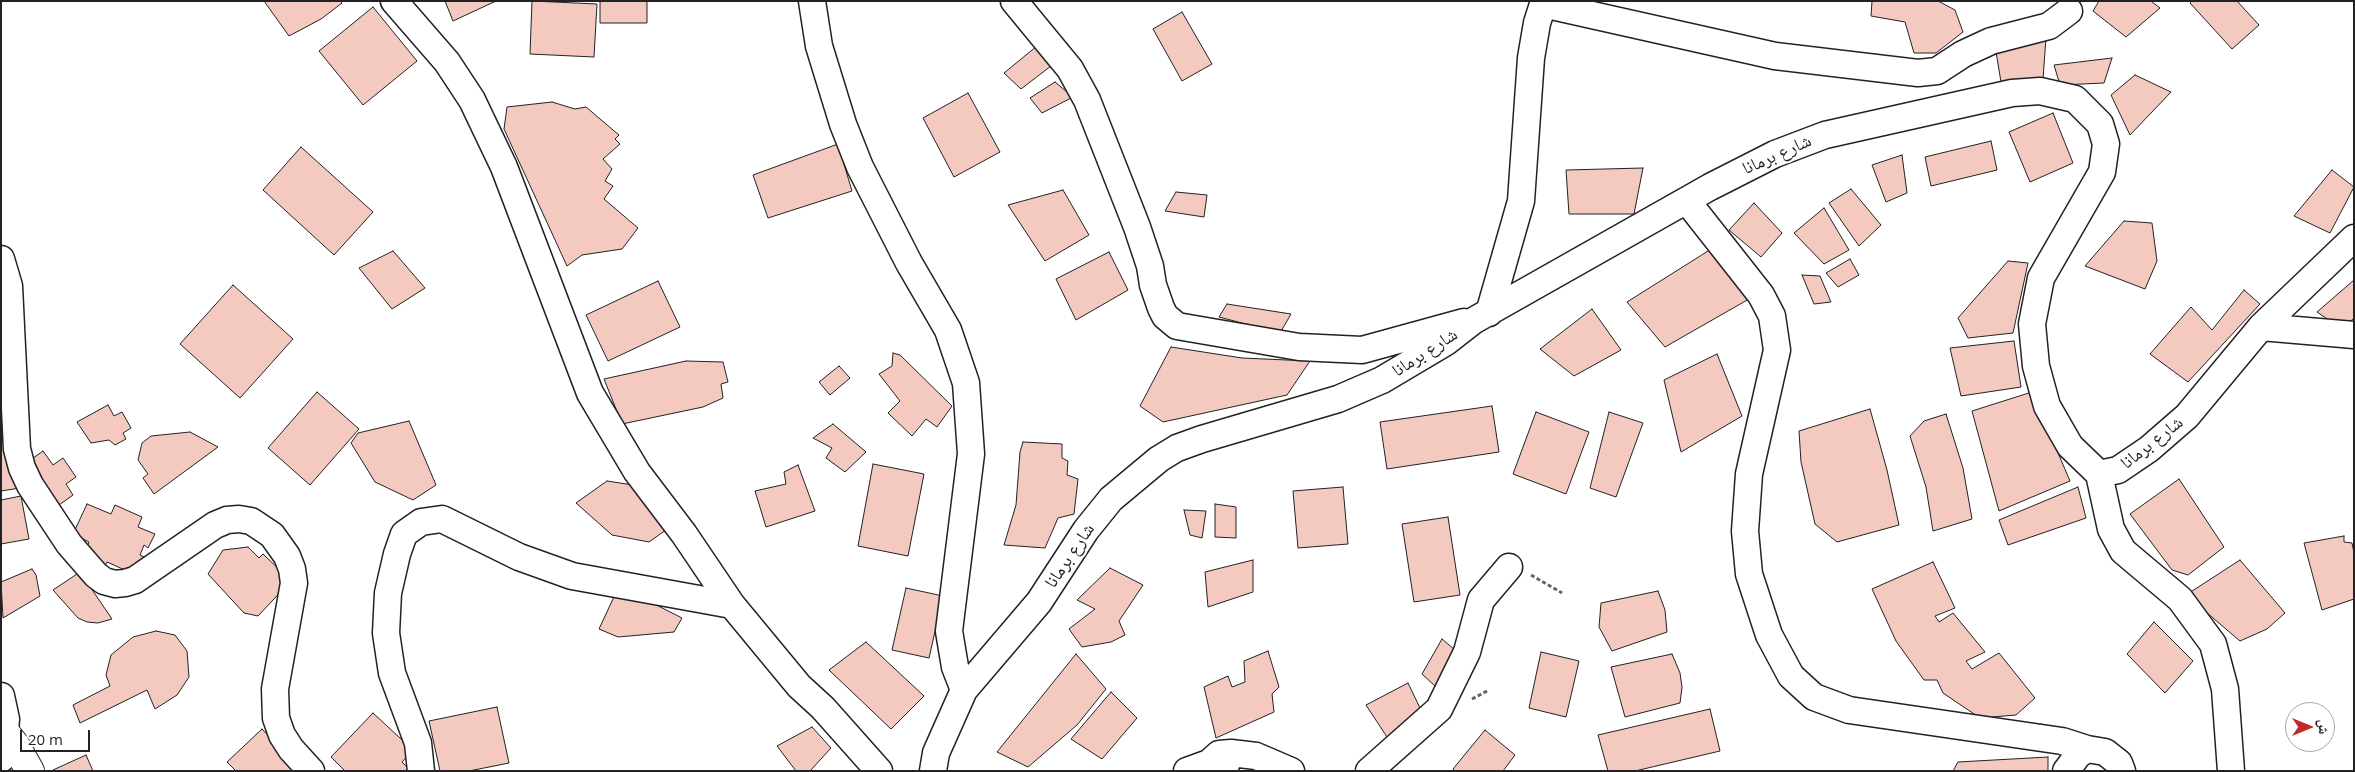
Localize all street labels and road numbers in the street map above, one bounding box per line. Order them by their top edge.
street label: شارع برمانا [1739,130,1815,180]
street label: شارع برمانا [1388,324,1462,382]
street label: شارع برمانا [2116,412,2188,474]
street label: شارع برمانا [1041,520,1099,592]

